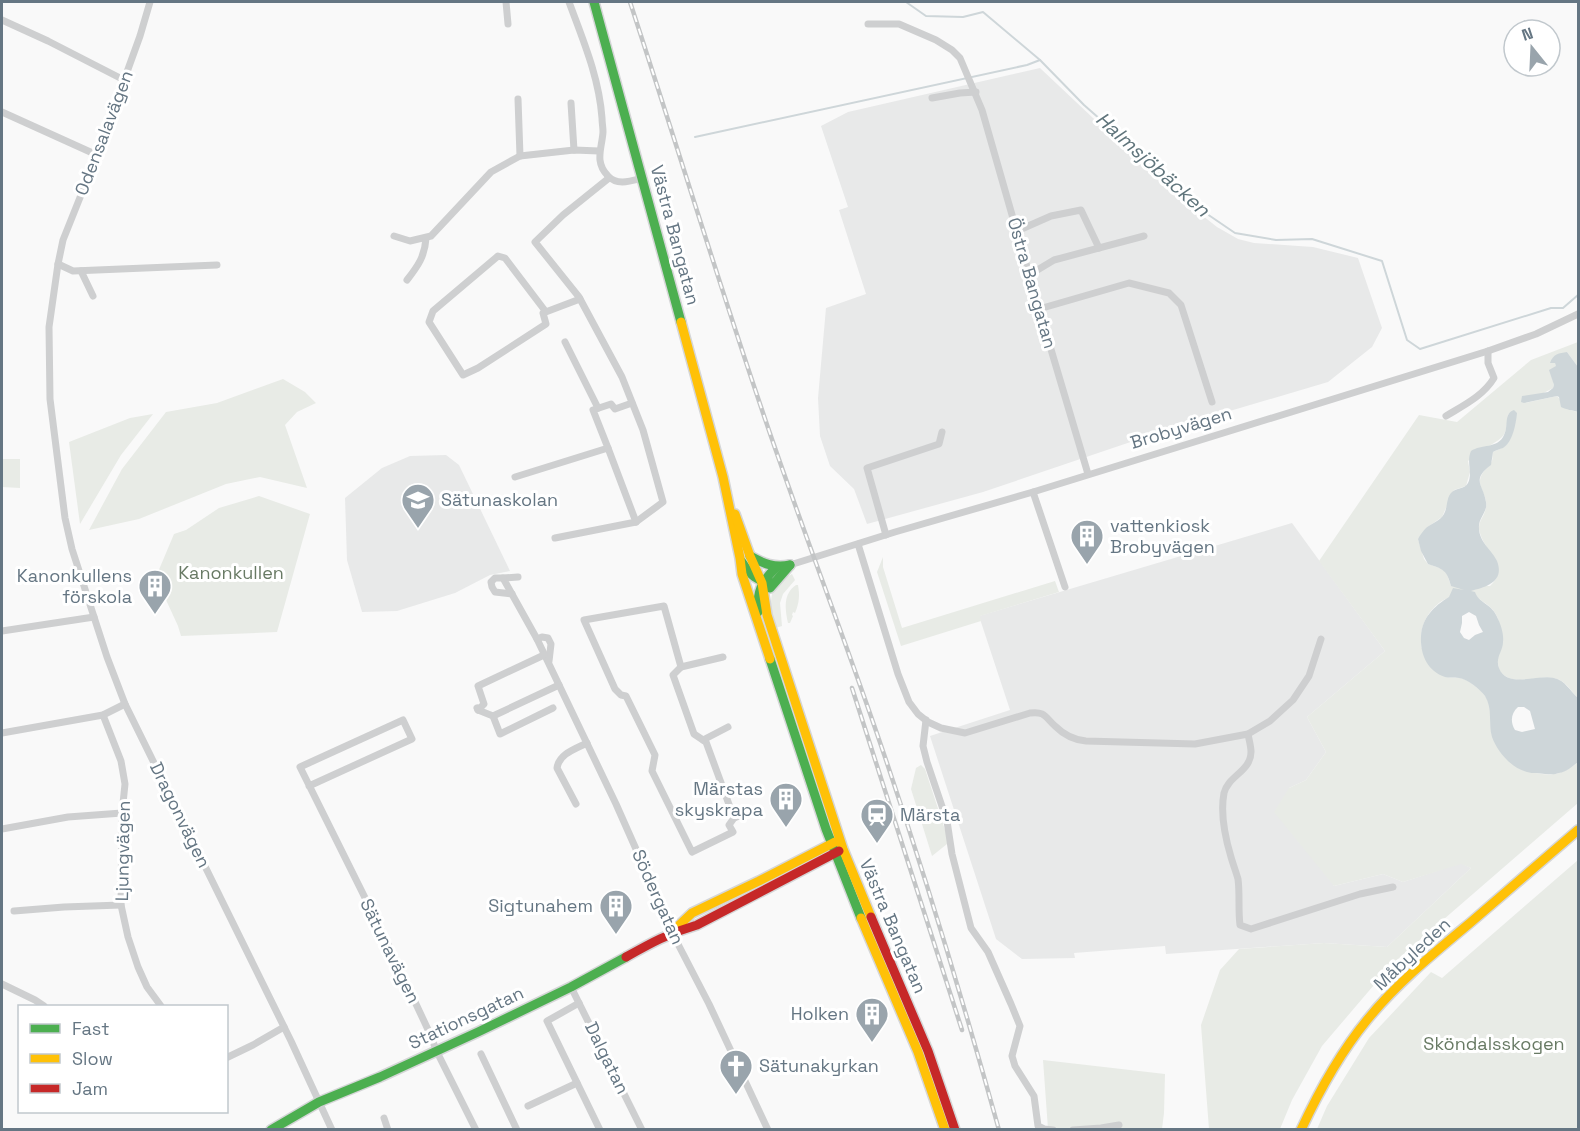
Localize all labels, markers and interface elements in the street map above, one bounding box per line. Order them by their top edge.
north arrow [1502,18,1562,78]
text: N [1519,23,1536,46]
street label: Odensalavägen [69,67,138,199]
water label: Halmsjöbäcken [1090,106,1216,223]
street label: Västra Bangatan [646,162,705,307]
street label: Östra Bangatan [1003,215,1062,351]
street label: Brobyvägen [1127,401,1234,454]
school or university icon: Sätunaskolan [400,482,436,529]
place label: Sätunaskolan [441,488,558,511]
place label: vattenkiosk Brobyvägen [1110,514,1215,558]
building icon: vattenkiosk Brobyvägen [1069,518,1105,565]
park label: Kanonkullen [178,561,284,584]
place label: Kanonkullens förskola [17,564,132,608]
building icon: Kanonkullens förskola [137,568,173,615]
street label: Dragonvägen [145,758,216,871]
place label: Märstas skyskrapa [675,777,763,821]
building icon: Märstas skyskrapa [768,781,804,828]
station icon: Märsta [859,797,895,844]
street label: Ljungvägen [110,800,135,902]
place label: Märsta [900,803,960,826]
street label: Södergatan [627,846,690,948]
street label: Västra Bangatan [855,855,932,997]
building icon: Sigtunahem [598,888,634,935]
place label: Sigtunahem [488,894,593,917]
street label: Sätunavägen [355,895,426,1007]
street label: Måbyleden [1368,912,1455,995]
street label: Stationsgatan [405,981,527,1054]
building icon: Holken [854,996,890,1043]
place label: Holken [791,1002,849,1025]
legend [18,1005,228,1113]
text: Fast [72,1017,109,1040]
street label: Dalgatan [580,1018,635,1098]
park label: Sköndalsskogen [1423,1032,1565,1055]
text: Slow [72,1047,113,1070]
church icon: Sätunakyrkan [718,1048,754,1095]
place label: Sätunakyrkan [759,1054,879,1077]
text: Jam [72,1077,108,1100]

